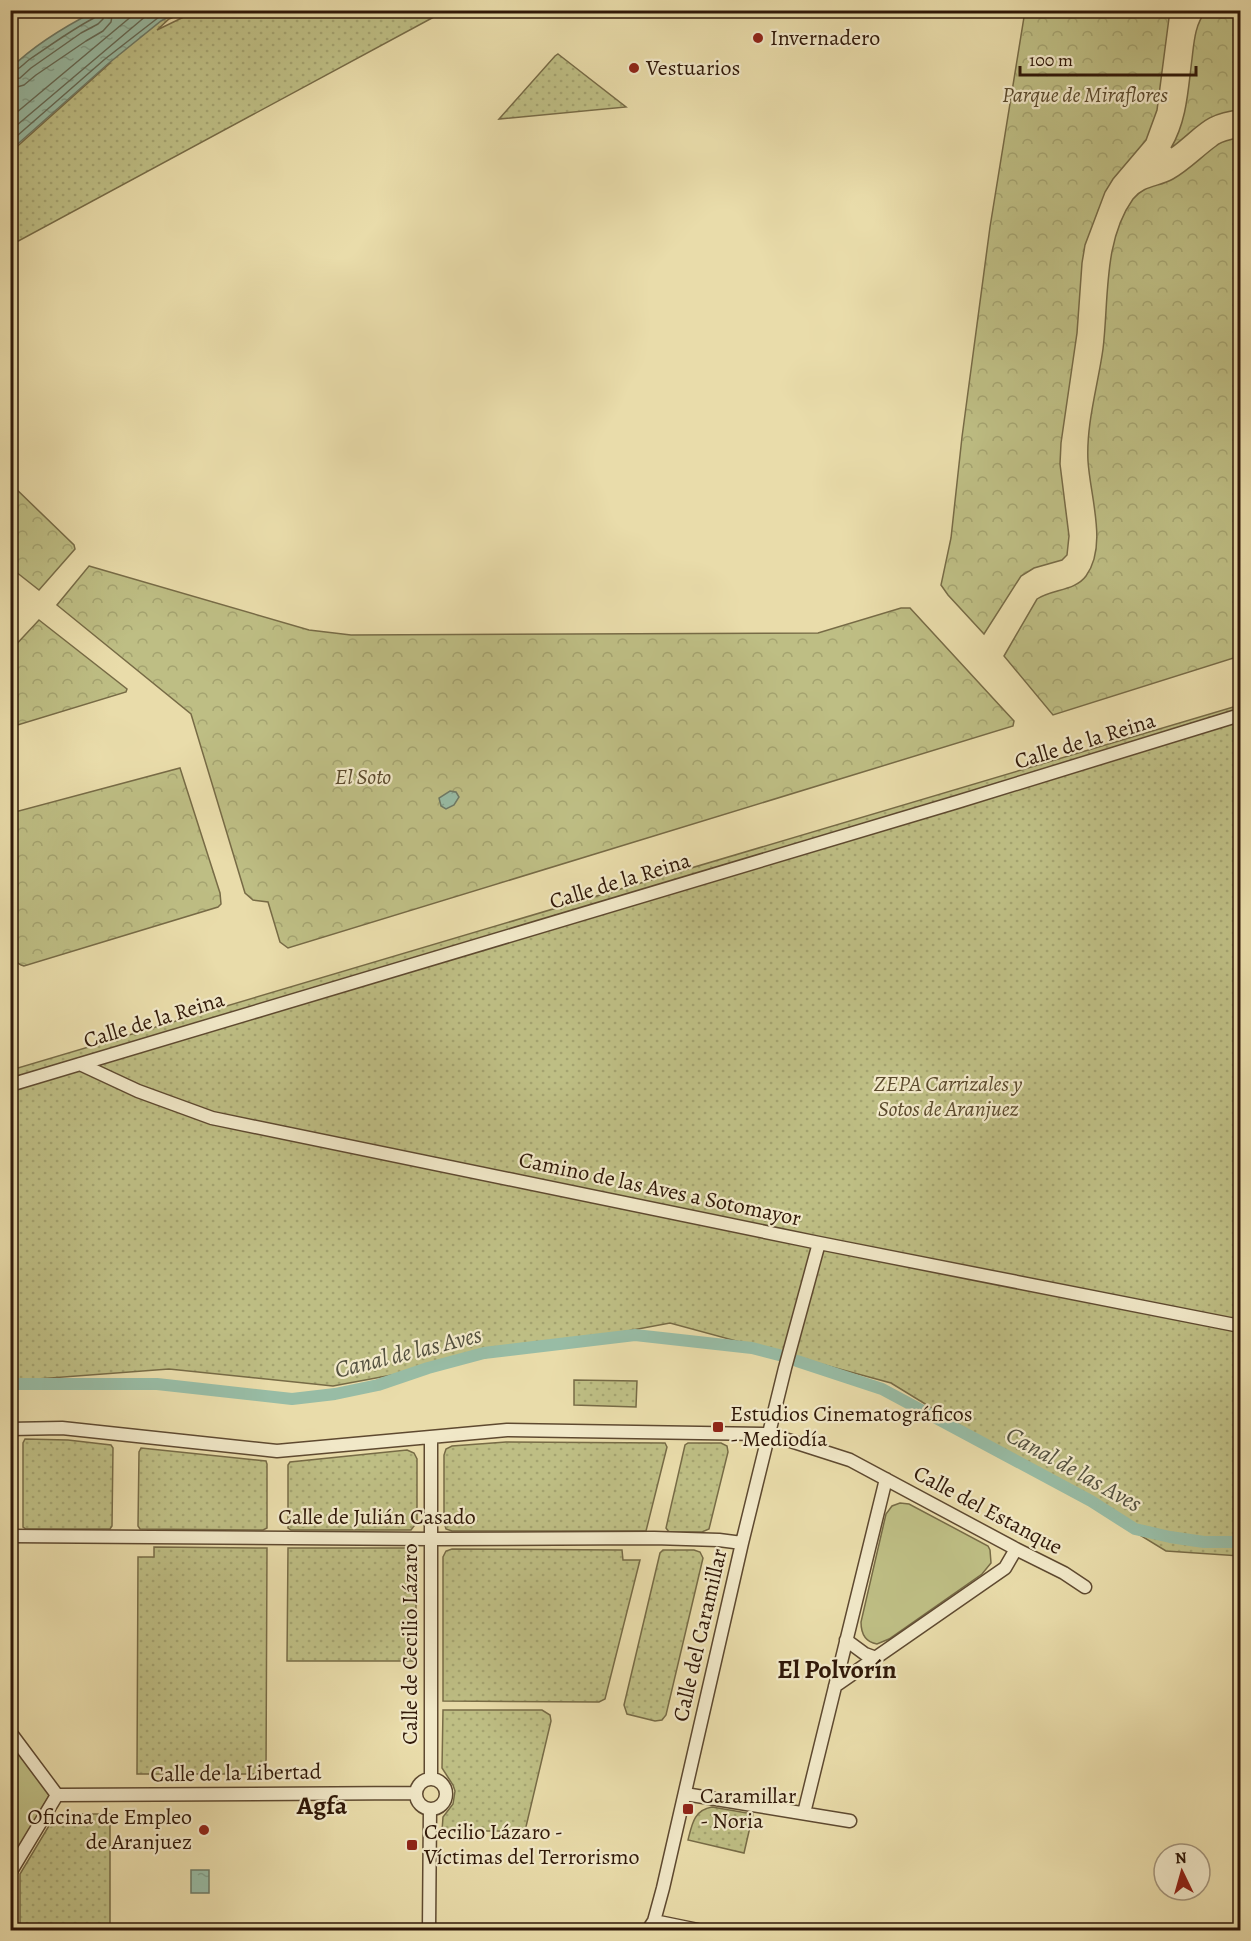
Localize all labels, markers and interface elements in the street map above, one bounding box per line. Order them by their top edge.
place label: Invernadero [770,23,880,53]
marker: Invernadero [751,31,765,45]
scale bar [1020,39,1196,77]
text: 100 m [1029,48,1073,72]
place label: Vestuarios [645,53,740,83]
marker: Vestuarios [627,61,641,75]
park label: Parque de Miraflores [1002,80,1168,110]
street label: Calle de la Reina [1011,705,1160,777]
park label: El Soto [335,762,391,792]
street label: Calle de la Reina [546,845,695,917]
street label: Calle de la Reina [80,984,229,1056]
park label: ZEPA Carrizales y Sotos de Aranjuez [874,1069,1023,1124]
street label: Camino de las Aves a Sotomayor [516,1144,804,1234]
water label: Canal de las Aves [331,1318,485,1386]
place label: Estudios Cinematográficos - Mediodía [730,1399,973,1454]
water label: Canal de las Aves [1000,1419,1148,1519]
marker: Estudios Cinematográficos - Mediodía [711,1420,725,1434]
street label: Calle del Estanque [908,1458,1068,1562]
street label: Calle de Julián Casado [278,1502,476,1532]
street label: Calle de Cecilio Lázaro [395,1543,425,1745]
street label: Calle del Caramillar [666,1546,734,1724]
district label: El Polvorín [777,1652,897,1687]
street label: Calle de la Libertad [150,1757,322,1789]
place label: Caramillar - Noria [700,1781,796,1836]
district label: Agfa [296,1788,348,1823]
place label: Oficina de Empleo de Aranjuez [27,1802,192,1857]
marker: Caramillar - Noria [681,1802,695,1816]
place label: Cecilio Lázaro - Víctimas del Terrorismo [423,1817,640,1872]
marker: Oficina de Empleo de Aranjuez [197,1823,211,1837]
marker: Cecilio Lázaro - Víctimas del Terrorismo [405,1838,419,1852]
north arrow [1152,1842,1212,1902]
text: N [1174,1847,1188,1870]

